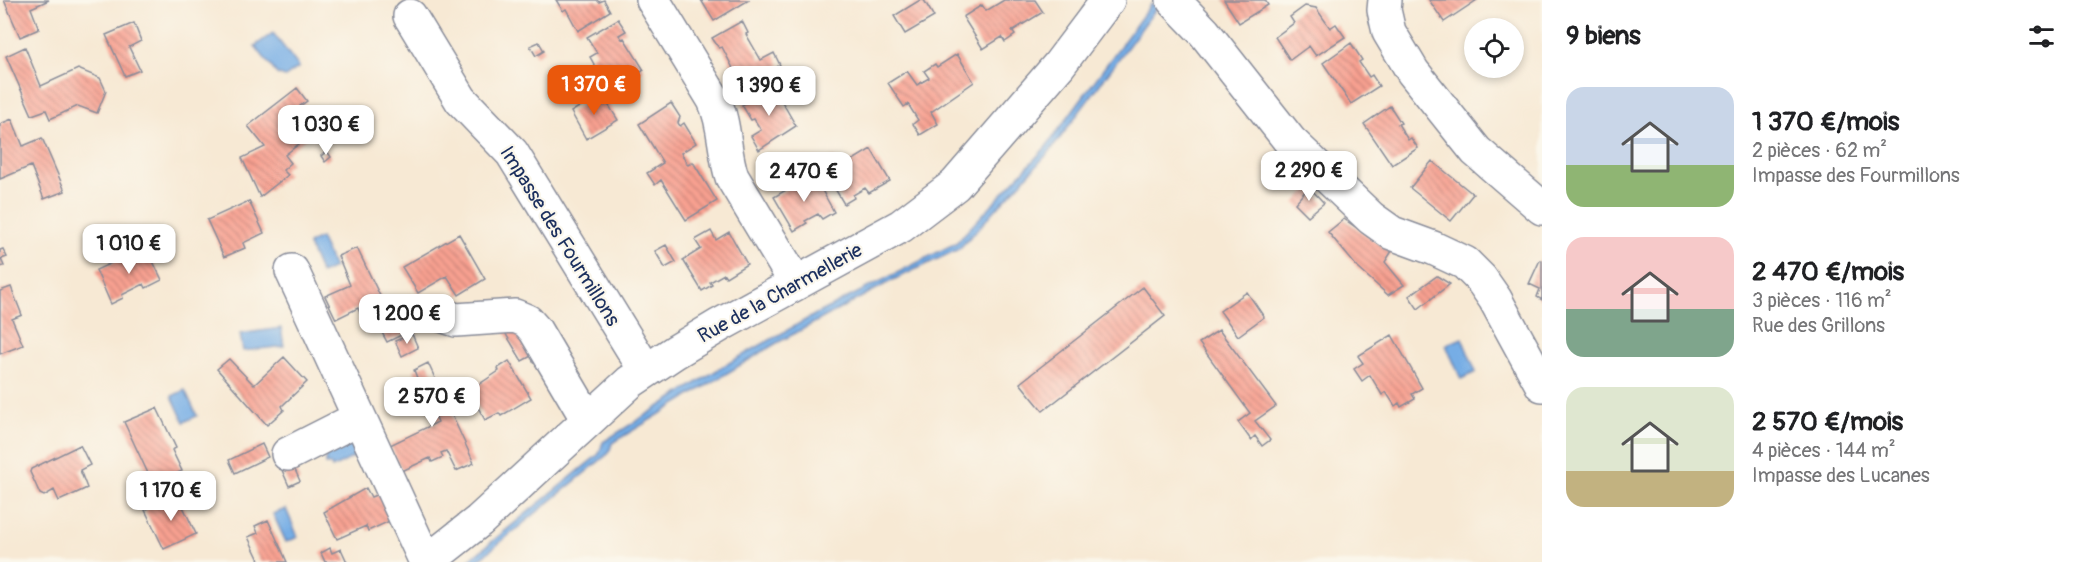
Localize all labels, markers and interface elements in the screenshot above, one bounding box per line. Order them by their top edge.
map controls [1464,18,1524,78]
button: locate [1464,18,1524,78]
text: 9 biens [1566,20,1641,52]
icon: filters [2025,20,2058,53]
pin: 1 370 € [539,65,649,116]
pin: 1 390 € [714,66,824,117]
text: 1 370 € [561,72,627,97]
text: 1 390 € [737,73,801,98]
pin: 1 030 € [271,105,381,156]
text: 1 370 €/mois [1752,106,1899,138]
icon: home [1614,111,1686,183]
text: 1 030 € [292,112,360,137]
text: 2 pièces · 62 m² [1752,138,1887,163]
street label: Impasse des Fourmillons [494,141,626,331]
pin: 2 290 € [1254,151,1364,202]
pin: 2 470 € [749,152,859,203]
text: 2 290 € [1275,158,1343,183]
text: 2 470 € [770,159,838,184]
text: Impasse des Fourmillons [1752,163,1960,188]
pin: 1 010 € [74,224,184,275]
text: 1 010 € [97,231,161,256]
street label: Rue de la Charmellerie [693,237,867,349]
text: 2 470 €/mois [1752,256,1904,288]
icon: home [1614,261,1686,333]
text: 3 pièces · 116 m² [1752,288,1891,313]
pin: 1 200 € [352,294,462,345]
text: 1 200 € [373,301,441,326]
text: Rue des Grillons [1752,313,1885,338]
pin: 2 570 € [377,377,487,428]
text: 2 570 € [398,384,466,409]
text: 2 570 €/mois [1752,406,1903,438]
icon: home [1614,411,1686,483]
text: 4 pièces · 144 m² [1752,438,1896,463]
text: Impasse des Lucanes [1752,463,1930,488]
pin: 1 170 € [116,471,226,522]
text: 1 170 € [140,478,202,503]

